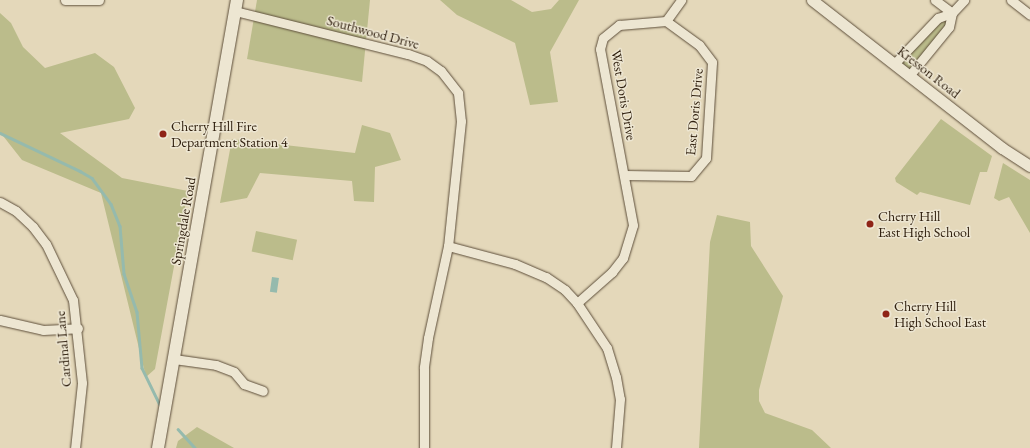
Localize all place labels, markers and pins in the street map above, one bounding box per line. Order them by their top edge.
place label: Cherry Hill Fire Department Station 4 [171,118,288,150]
marker: Cherry Hill Fire Department Station 4 [158,129,168,139]
place label: Cherry Hill East High School [878,208,970,240]
marker: Cherry Hill East High School [865,219,875,229]
place label: Cherry Hill High School East [894,298,986,330]
marker: Cherry Hill High School East [881,309,891,319]

